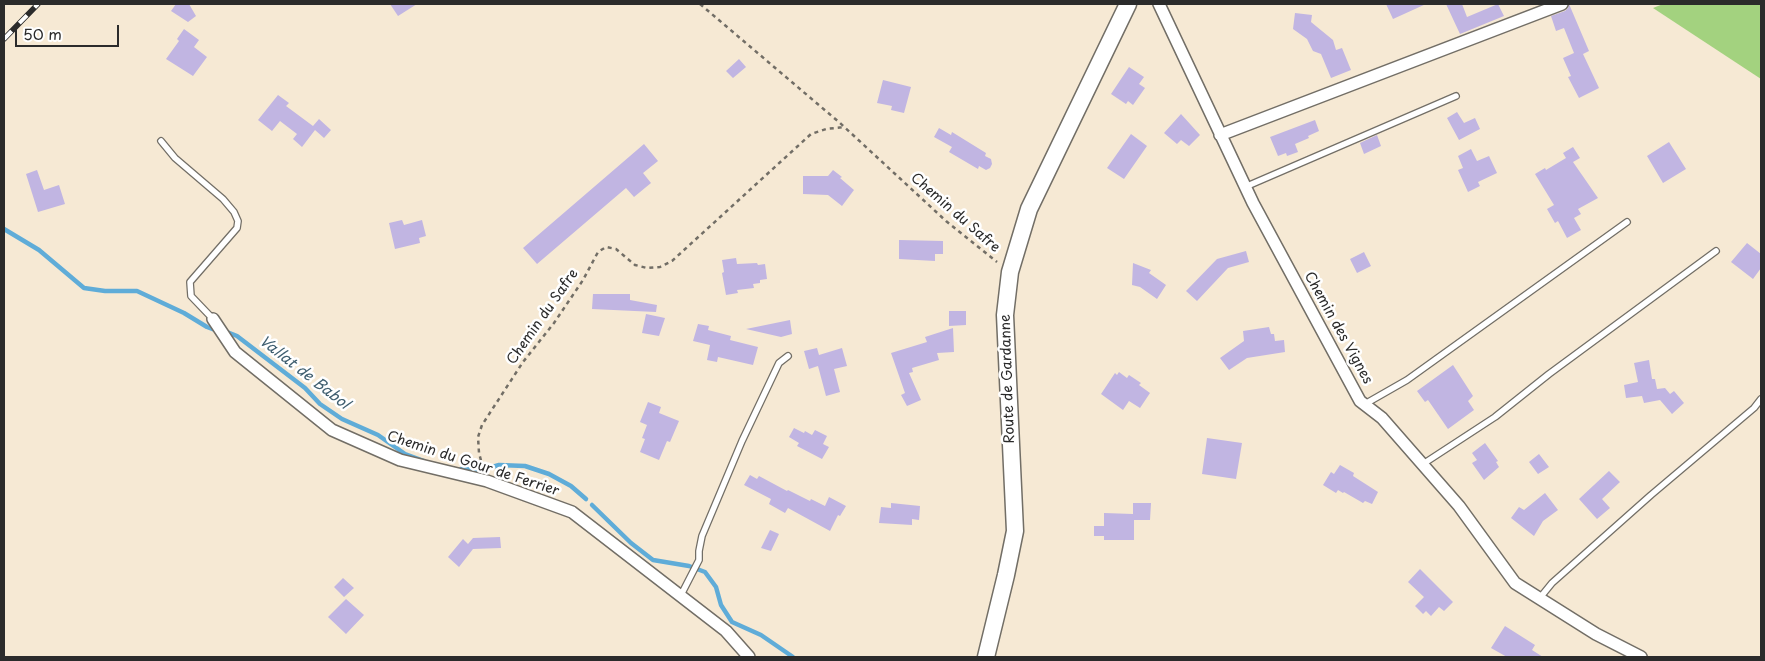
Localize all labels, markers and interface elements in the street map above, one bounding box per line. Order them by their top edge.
scale bar [18,15,121,47]
text: 50 m [23,22,62,45]
street label: Chemin du Safre [907,170,1003,256]
street label: Chemin du Safre [504,266,582,368]
street label: Chemin des Vignes [1300,269,1376,387]
street label: Route de Gardanne [997,314,1019,444]
water label: Vallat de Babol [256,332,352,414]
street label: Chemin du Gour de Ferrier [385,428,561,500]

